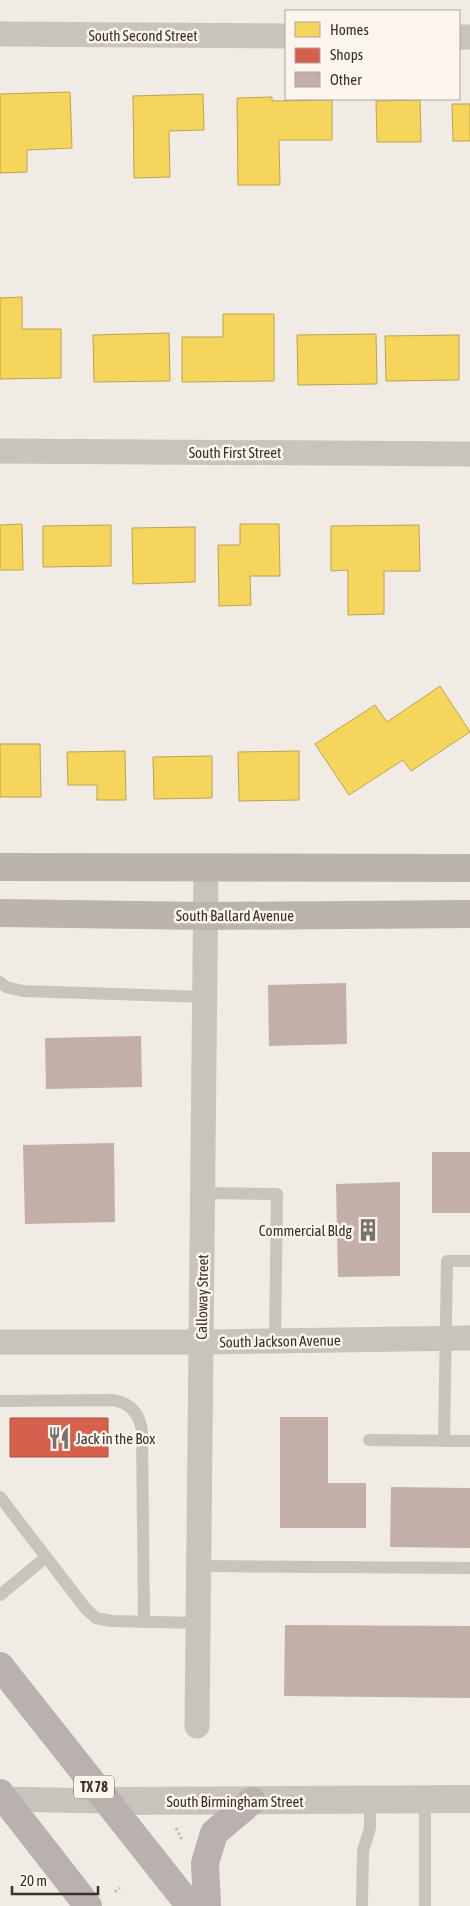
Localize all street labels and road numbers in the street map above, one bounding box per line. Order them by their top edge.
street label: South Second Street [88,27,198,44]
street label: South First Street [189,444,281,461]
street label: South Ballard Avenue [176,907,294,924]
street label: Calloway Street [193,1254,211,1340]
street label: South Jackson Avenue [219,1331,341,1351]
road number: TX 78 [74,1775,114,1798]
street label: South Birmingham Street [166,1793,304,1810]

